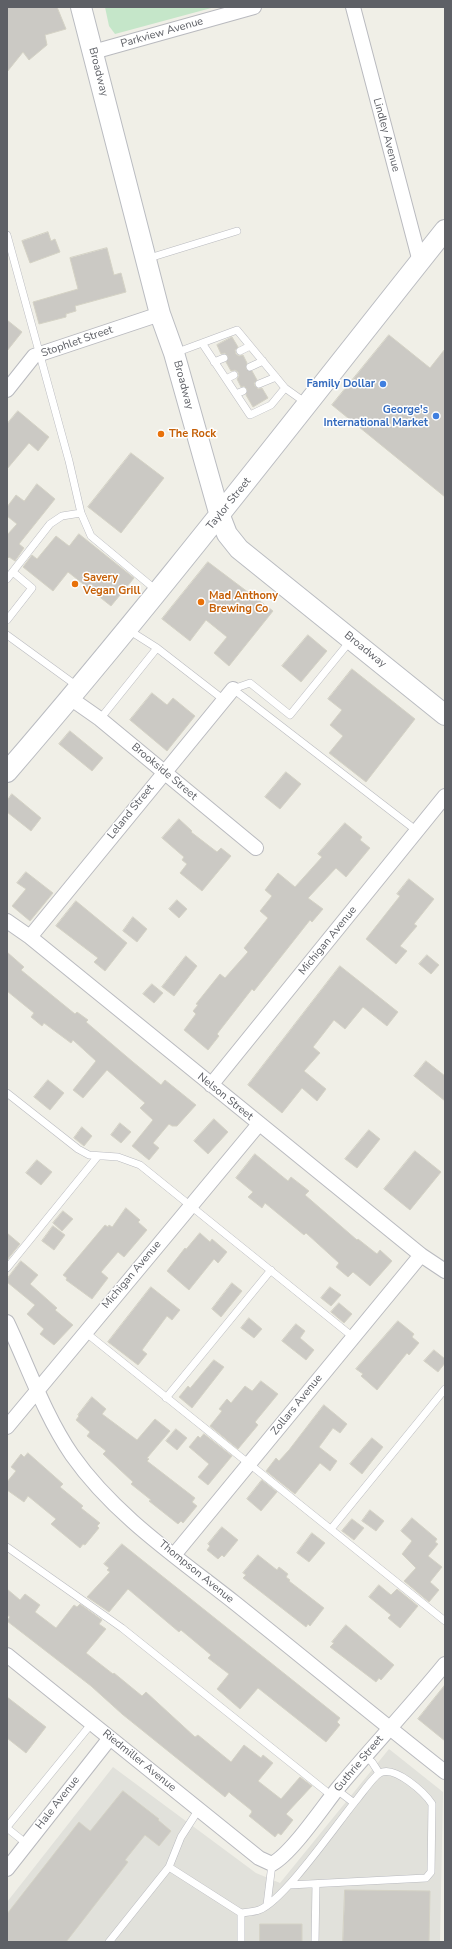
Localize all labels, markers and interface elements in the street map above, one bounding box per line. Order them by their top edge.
street label: Parkview Avenue [119,15,205,51]
street label: Broadway [86,46,110,98]
street label: Lindley Avenue [370,97,402,173]
street label: Stophlet Street [39,324,115,360]
street label: Broadway [170,359,196,411]
place label: Family Dollar [306,377,375,391]
marker: Family Dollar [378,379,388,389]
place label: George's International Market [323,403,428,429]
marker: George's International Market [431,411,441,421]
place label: The Rock [169,427,216,441]
marker: The Rock [156,429,166,439]
street label: Taylor Street [204,475,254,533]
place label: Savery Vegan Grill [83,571,140,597]
marker: Savery Vegan Grill [70,579,80,589]
place label: Mad Anthony Brewing Co [209,589,278,615]
marker: Mad Anthony Brewing Co [196,597,206,607]
street label: Broadway [341,629,389,671]
street label: Brookside Street [128,741,200,803]
street label: Leland Street [105,782,157,842]
street label: Michigan Avenue [296,904,360,978]
street label: Nelson Street [195,1071,255,1123]
street label: Michigan Avenue [100,1238,164,1312]
street label: Zollars Avenue [269,1372,325,1438]
street label: Thompson Avenue [156,1538,236,1606]
street label: Riedmiller Avenue [100,1727,178,1795]
street label: Guthrie Street [332,1733,386,1795]
street label: Hale Avenue [33,1774,83,1832]

